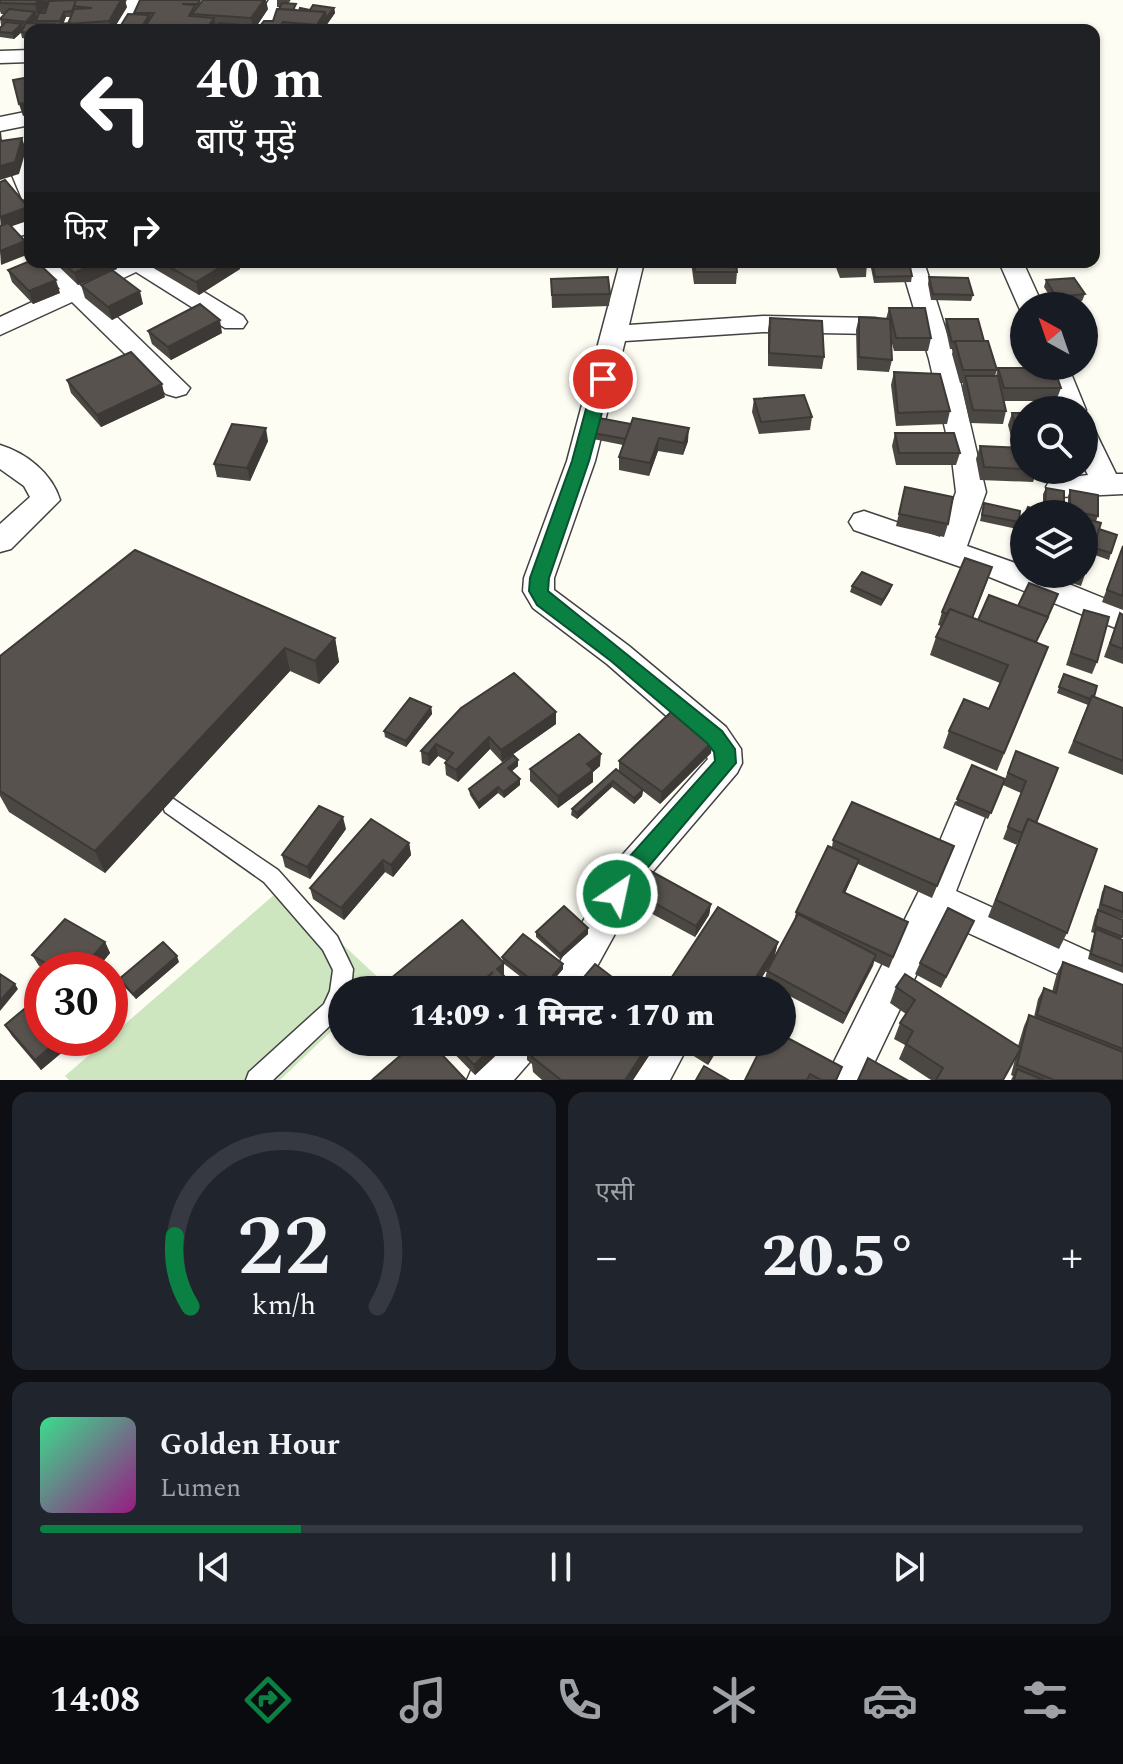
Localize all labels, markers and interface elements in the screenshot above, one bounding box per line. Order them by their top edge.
text: 40 m [196,38,323,123]
icon: left [64,56,168,160]
text: बाएँ मुड़ें [196,115,296,170]
text: फिर [64,207,107,253]
icon: right [123,208,167,252]
north arrow [1010,292,1098,380]
map controls [1010,292,1098,588]
pin [569,345,637,413]
icon: arrive [581,357,625,401]
button: search [1010,396,1098,484]
button: layers [1010,500,1098,588]
position arrow [575,852,659,936]
speed limit sign: 30 [24,952,128,1056]
text: 14:09 · 1 मिनट · 170 m [410,993,714,1039]
text: एसी [596,1172,634,1212]
text: 22 [237,1185,330,1312]
text: 20.5° [762,1211,917,1303]
text: − [596,1224,618,1291]
text: + [1061,1224,1083,1291]
text: km/h [252,1284,316,1327]
text: Golden Hour [160,1422,340,1468]
text: Lumen [160,1468,241,1508]
icon: previous [192,1545,236,1589]
icon: pause [539,1545,583,1589]
icon: next [887,1545,931,1589]
icon: directions [240,1672,296,1728]
icon: music [395,1672,451,1728]
icon: phone [551,1672,607,1728]
icon: climate [706,1672,762,1728]
icon: car [862,1672,918,1728]
icon: filters [1017,1672,1073,1728]
text: 14:08 [50,1673,140,1728]

